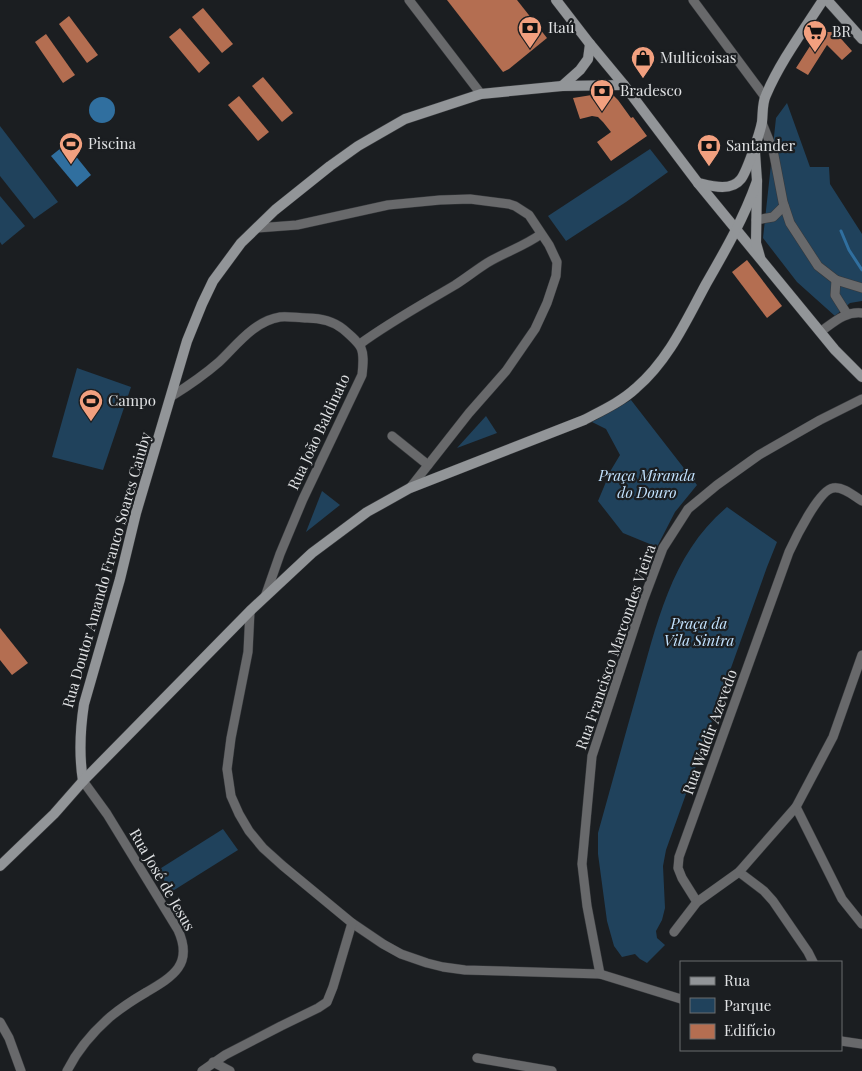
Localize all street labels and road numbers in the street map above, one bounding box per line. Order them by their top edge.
street label: Rua João Baldinato [282,370,354,493]
street label: Rua Doutor Amando Franco Soares Caiuby [57,429,155,710]
street label: Rua Francisco Marcondes Vieira [570,541,660,752]
street label: Rua Waldir Azevedo [677,666,741,797]
street label: Rua José de Jesus [126,825,200,934]

